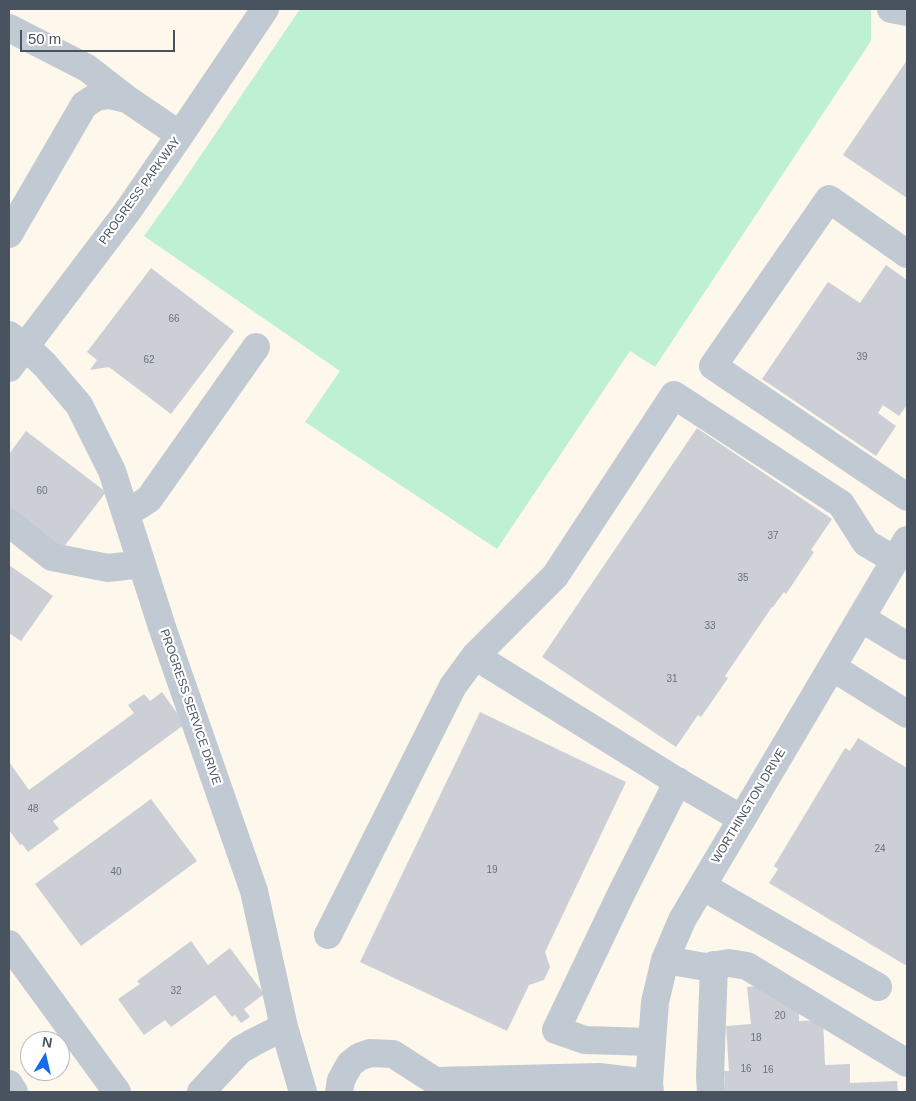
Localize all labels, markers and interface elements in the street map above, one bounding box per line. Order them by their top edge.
scale bar [22,20,178,52]
text: 50 m [28,30,61,47]
street label: PROGRESS PARKWAY [96,135,184,247]
house number: 66 [168,313,180,325]
house number: 39 [856,351,868,363]
house number: 62 [143,354,155,366]
house number: 60 [36,485,48,497]
house number: 37 [767,530,779,542]
house number: 35 [737,572,749,584]
house number: 33 [704,620,716,632]
street label: PROGRESS SERVICE DRIVE [157,627,223,787]
house number: 31 [666,673,678,685]
street label: WORTHINGTON DRIVE [709,746,789,866]
house number: 48 [27,803,39,815]
house number: 24 [874,843,886,855]
house number: 19 [486,864,498,876]
house number: 40 [110,866,122,878]
house number: 32 [170,985,182,997]
house number: 20 [774,1010,786,1022]
north arrow [20,1031,70,1081]
house number: 18 [750,1032,762,1044]
text: N [41,1033,53,1051]
house number: 16 [740,1063,752,1075]
house number: 16 [762,1064,774,1076]

